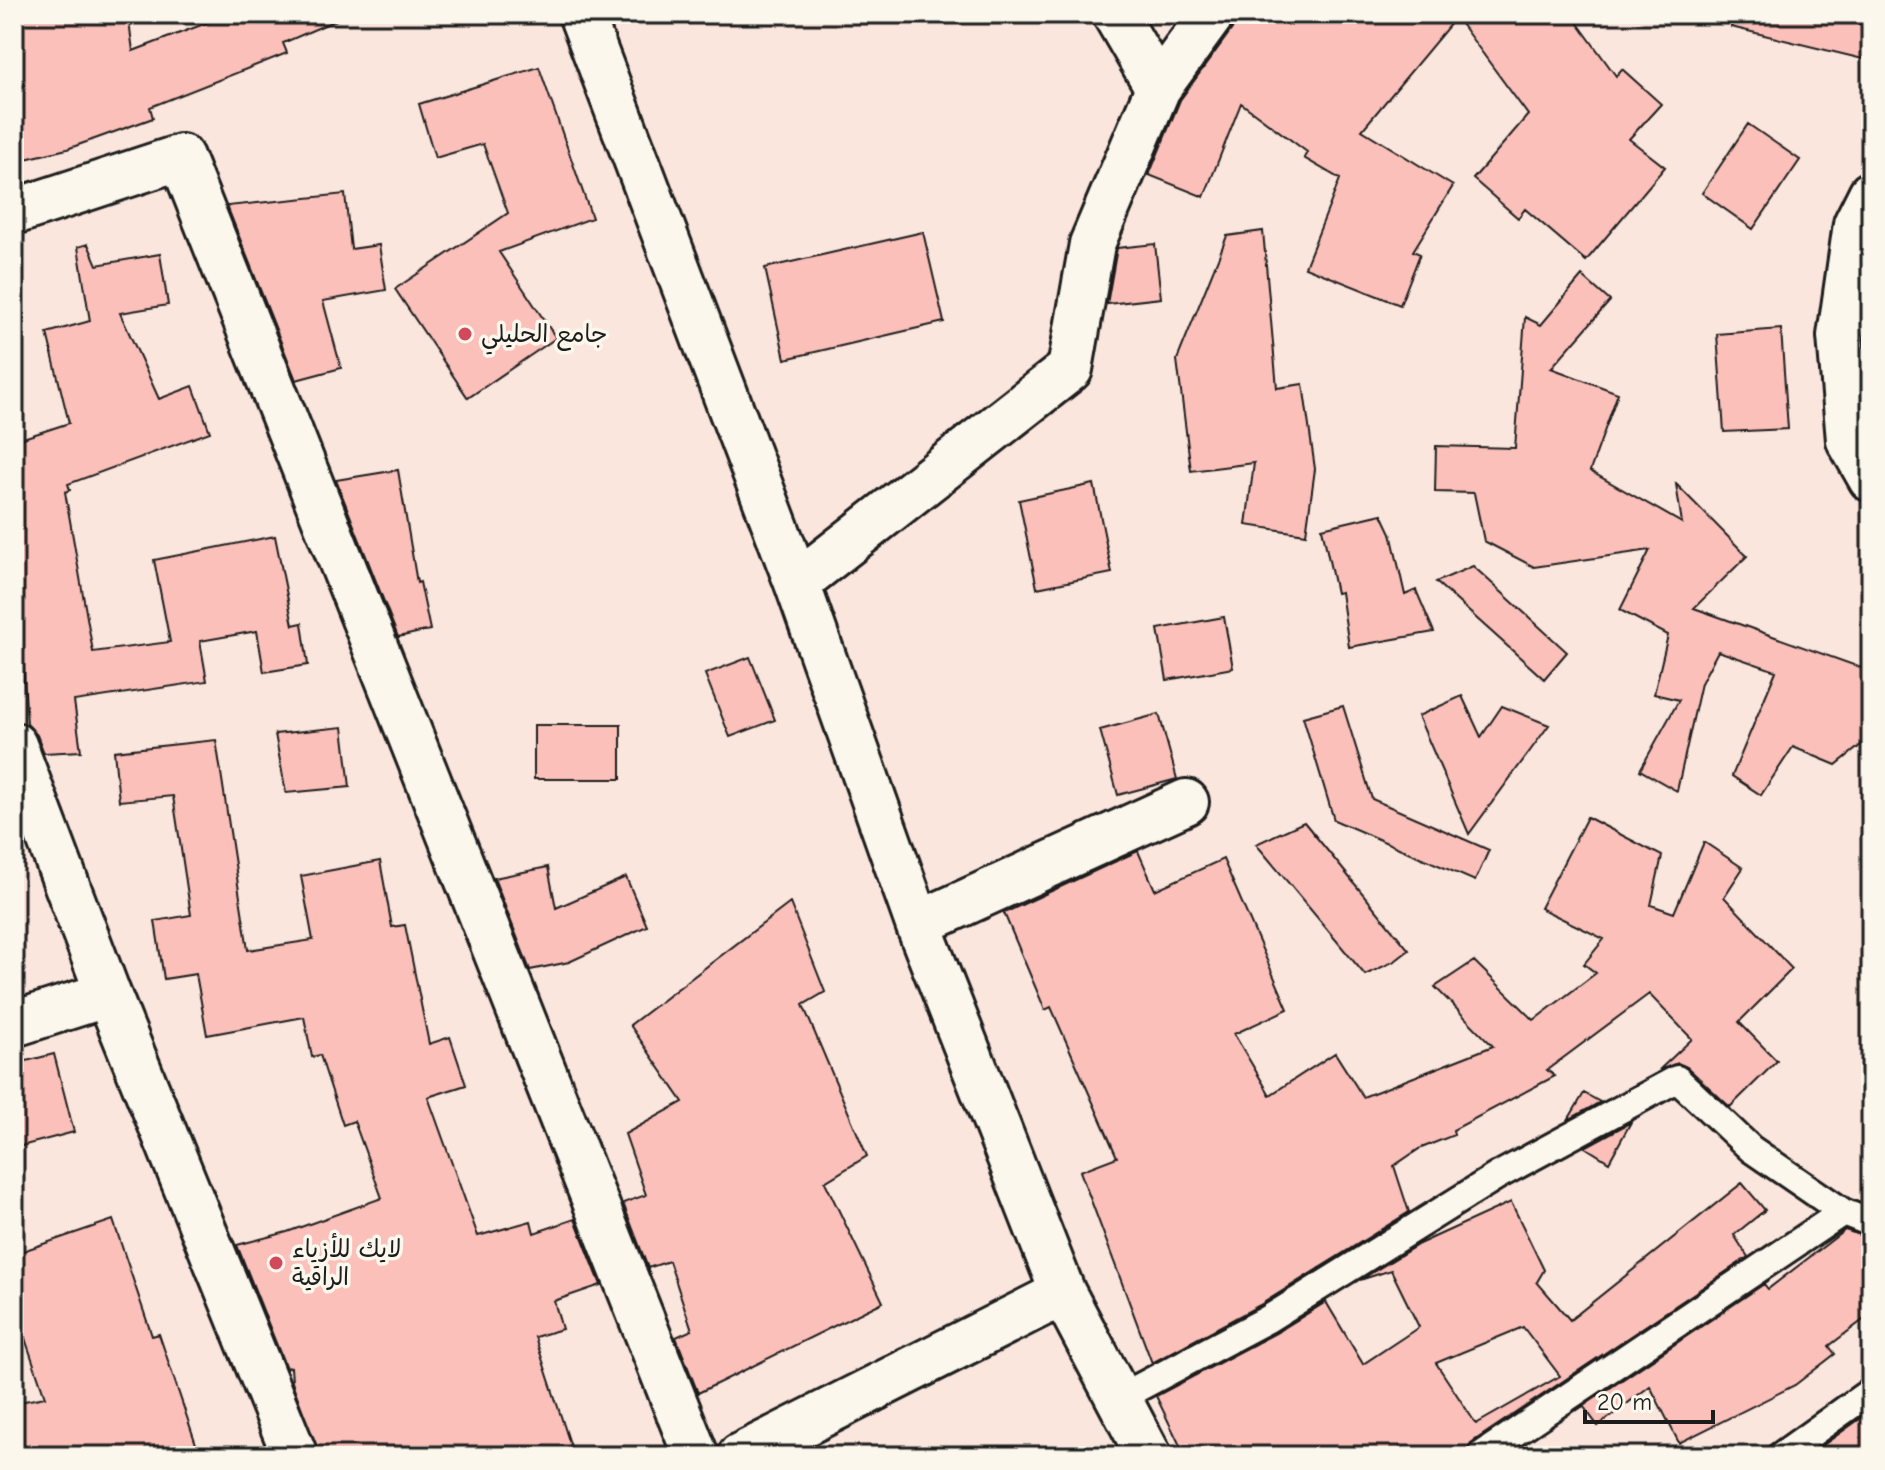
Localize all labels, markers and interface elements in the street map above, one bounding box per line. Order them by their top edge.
place label: جامع الحليلي [481,320,607,355]
marker: جامع الحليلي [456,325,474,343]
place label: لايك للأزياء الراقية [292,1232,401,1291]
marker: لايك للأزياء الراقية [267,1254,285,1272]
scale bar [1585,1374,1713,1424]
text: 20 m [1597,1388,1652,1416]

